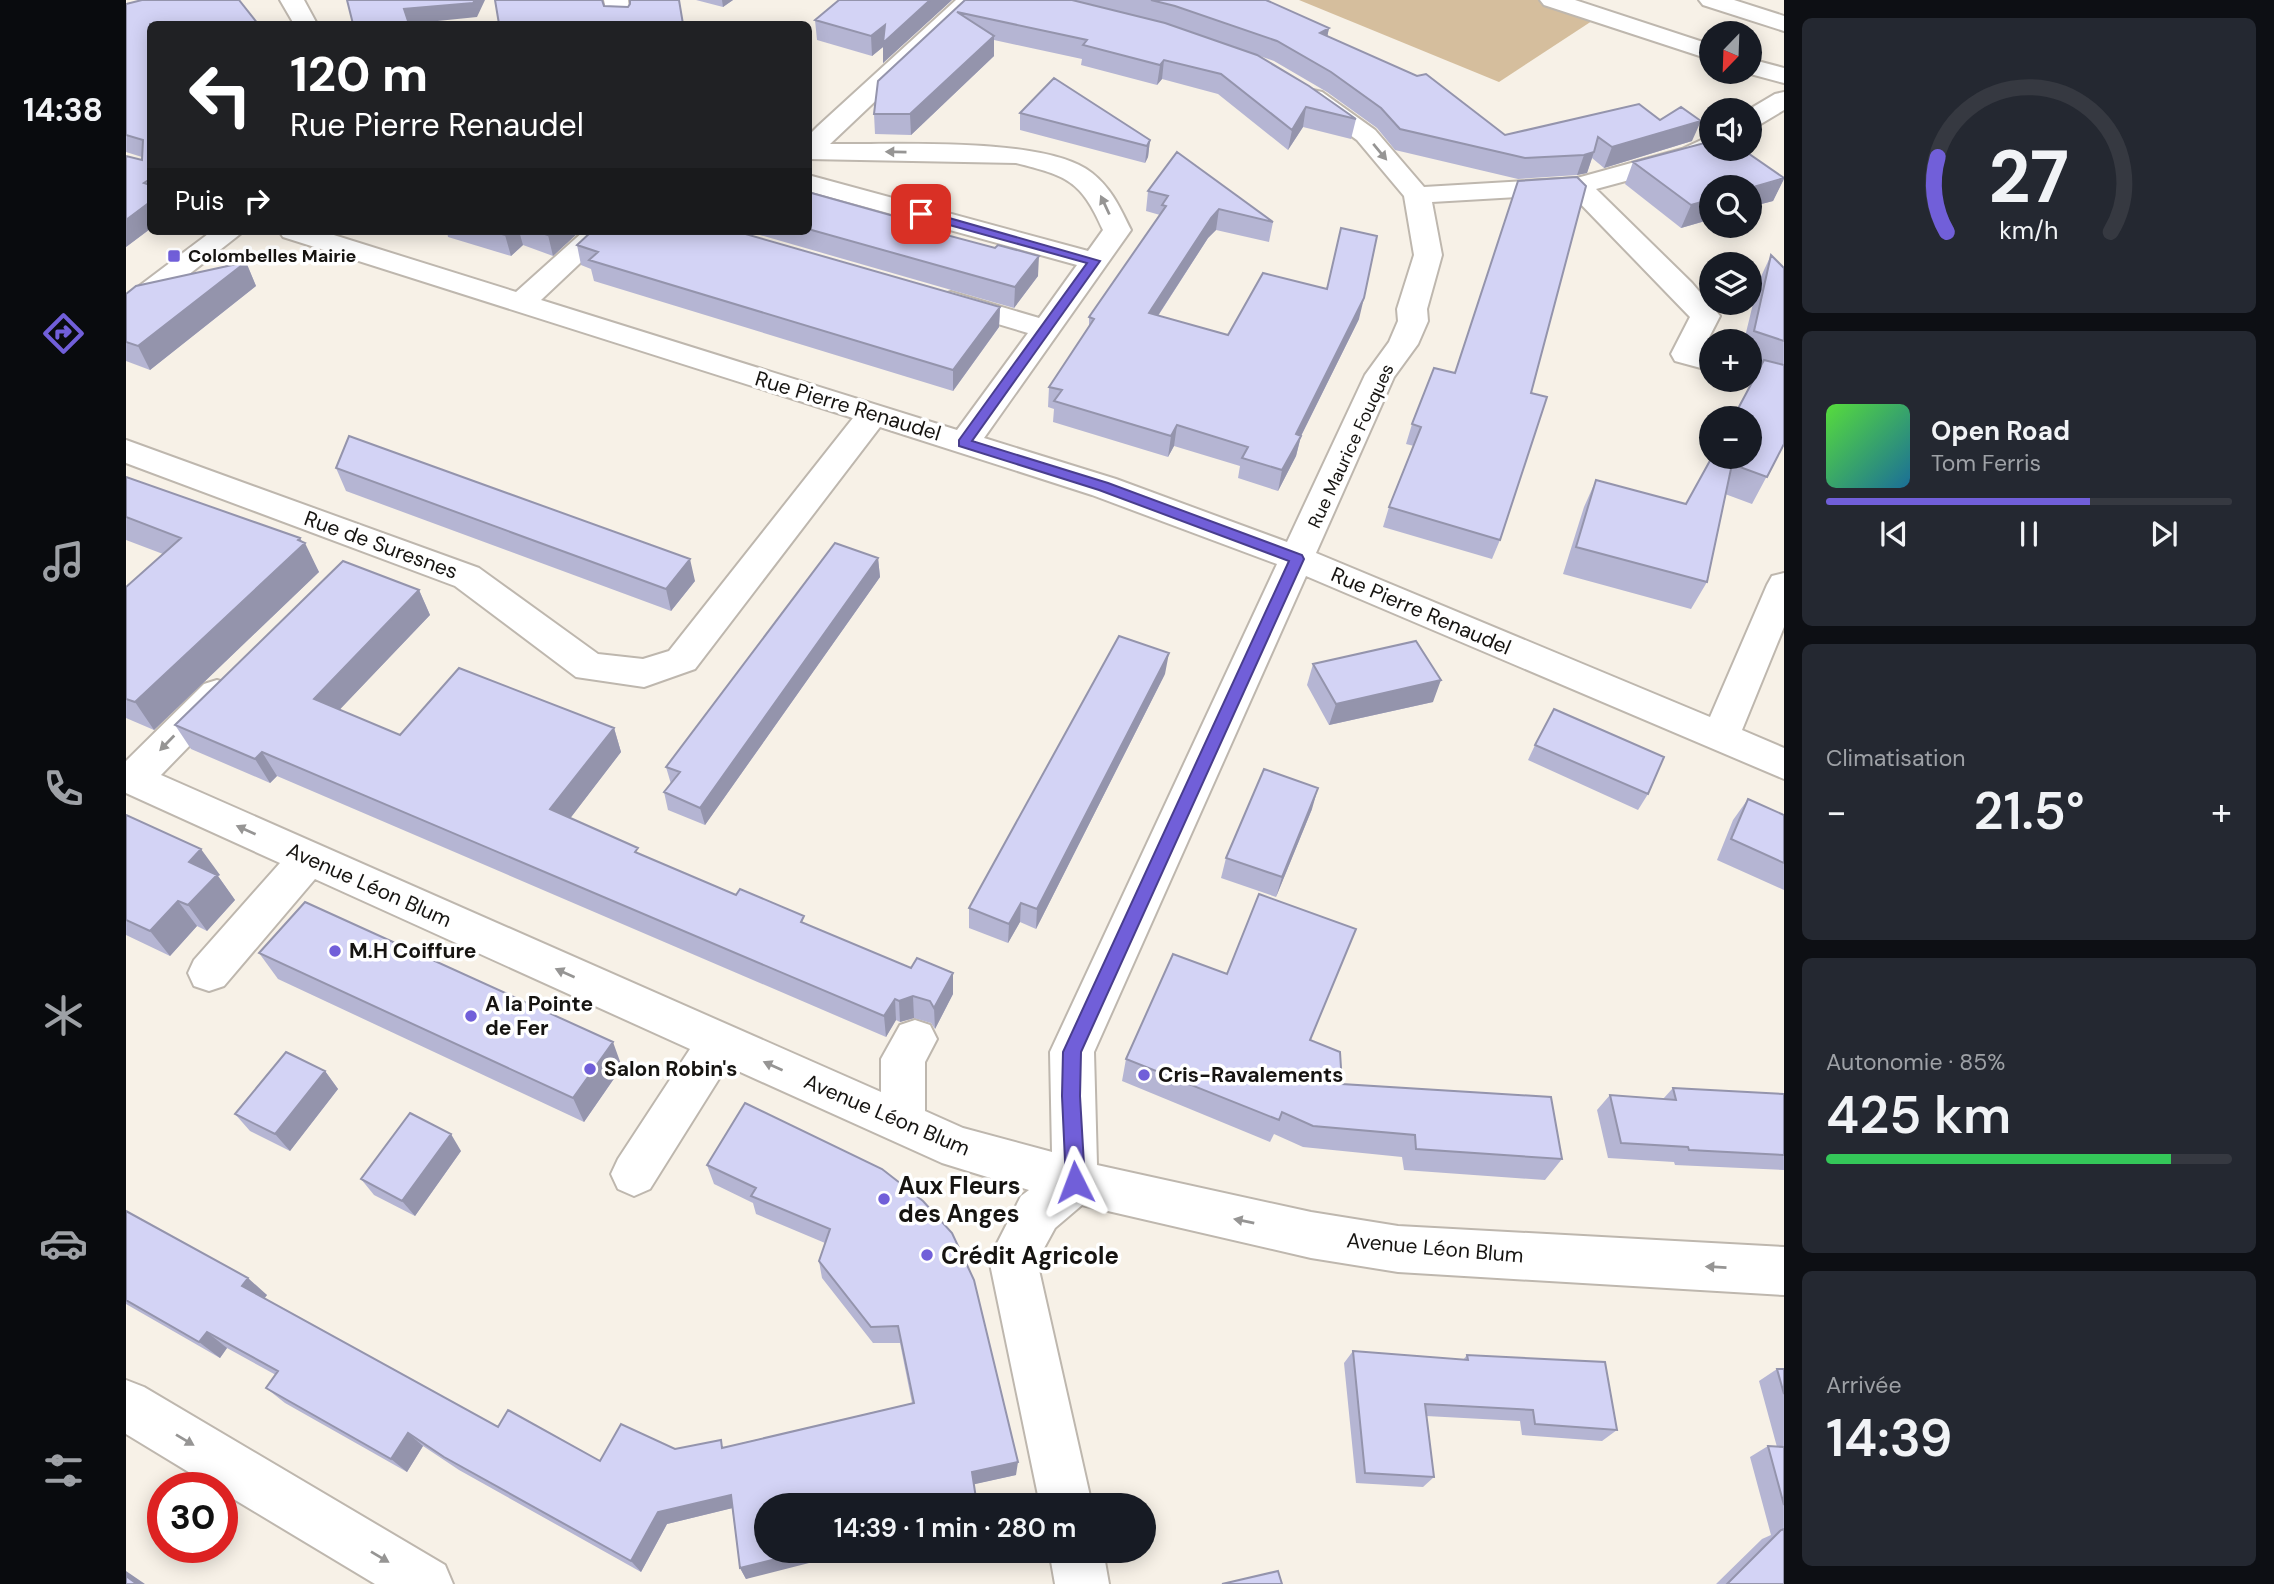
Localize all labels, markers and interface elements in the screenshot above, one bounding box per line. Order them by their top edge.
north arrow [1699,21,1762,84]
map controls [1699,21,1762,469]
text: 120 m [290,42,428,106]
icon: left [175,49,266,140]
text: 14:38 [23,89,103,131]
button: sound [1699,98,1762,161]
text: Rue Pierre Renaudel [290,104,584,146]
text: 27 [1989,130,2069,225]
one-way arrow [1372,142,1387,160]
one-way arrow [885,147,907,158]
button: search [1699,175,1762,238]
icon: right [238,182,276,220]
text: Puis [175,184,224,218]
pin [891,184,951,244]
icon: arrive [902,195,940,233]
one-way arrow [1099,195,1111,215]
text: km/h [1999,213,2059,246]
place label: Colombelles Mairie [188,244,357,268]
marker: Colombelles Mairie [166,248,182,264]
button: layers [1699,252,1762,315]
icon: directions [39,309,88,358]
button: + [1699,329,1762,392]
street label: Rue Maurice Fouques [1302,360,1400,532]
street label: Rue Pierre Renaudel [752,364,944,448]
button: − [1699,406,1762,469]
text: Open Road [1931,414,2070,448]
text: Tom Ferris [1931,448,2041,478]
street label: Rue de Suresnes [300,504,462,586]
icon: previous [1875,515,1913,553]
icon: pause [2010,515,2048,553]
icon: next [2145,515,2183,553]
icon: music [39,537,88,586]
street label: Rue Pierre Renaudel [1327,560,1515,662]
one-way arrow [159,734,176,751]
text: Climatisation [1826,743,1965,773]
icon: phone [39,764,88,813]
text: 21.5° [1973,777,2085,845]
text: − [1826,787,1847,837]
text: + [2211,787,2232,837]
one-way arrow [236,824,256,836]
street label: Avenue Léon Blum [282,836,456,934]
place label: M.H Coiffure [349,937,476,965]
marker: M.H Coiffure [327,943,343,959]
one-way arrow [555,967,576,978]
place label: A la Pointe de Fer [485,990,593,1042]
icon: climate [39,991,88,1040]
marker: A la Pointe de Fer [463,1008,479,1024]
text: Autonomie · 85% [1826,1047,2005,1077]
place label: Salon Robin's [604,1055,737,1083]
one-way arrow [763,1060,783,1072]
marker: Salon Robin's [582,1061,598,1077]
place label: Cris-Ravalements [1158,1061,1343,1089]
street label: Avenue Léon Blum [800,1067,974,1163]
marker: Cris-Ravalements [1136,1067,1152,1083]
text: 425 km [1826,1081,2011,1149]
position arrow [1038,1145,1112,1219]
place label: Aux Fleurs des Anges [898,1170,1021,1229]
marker: Aux Fleurs des Anges [876,1191,892,1207]
one-way arrow [1233,1215,1255,1226]
icon: car [39,1219,88,1268]
street label: Avenue Léon Blum [1345,1226,1525,1270]
place label: Crédit Agricole [941,1240,1119,1271]
marker: Crédit Agricole [919,1247,935,1263]
one-way arrow [1705,1261,1727,1272]
text: Arrivée [1826,1370,1902,1400]
text: 14:39 [1826,1404,1952,1472]
one-way arrow [175,1434,194,1447]
icon: filters [39,1446,88,1495]
speed limit sign: 30 [147,1472,238,1563]
text: 14:39 · 1 min · 280 m [834,1511,1076,1545]
one-way arrow [371,1551,390,1563]

